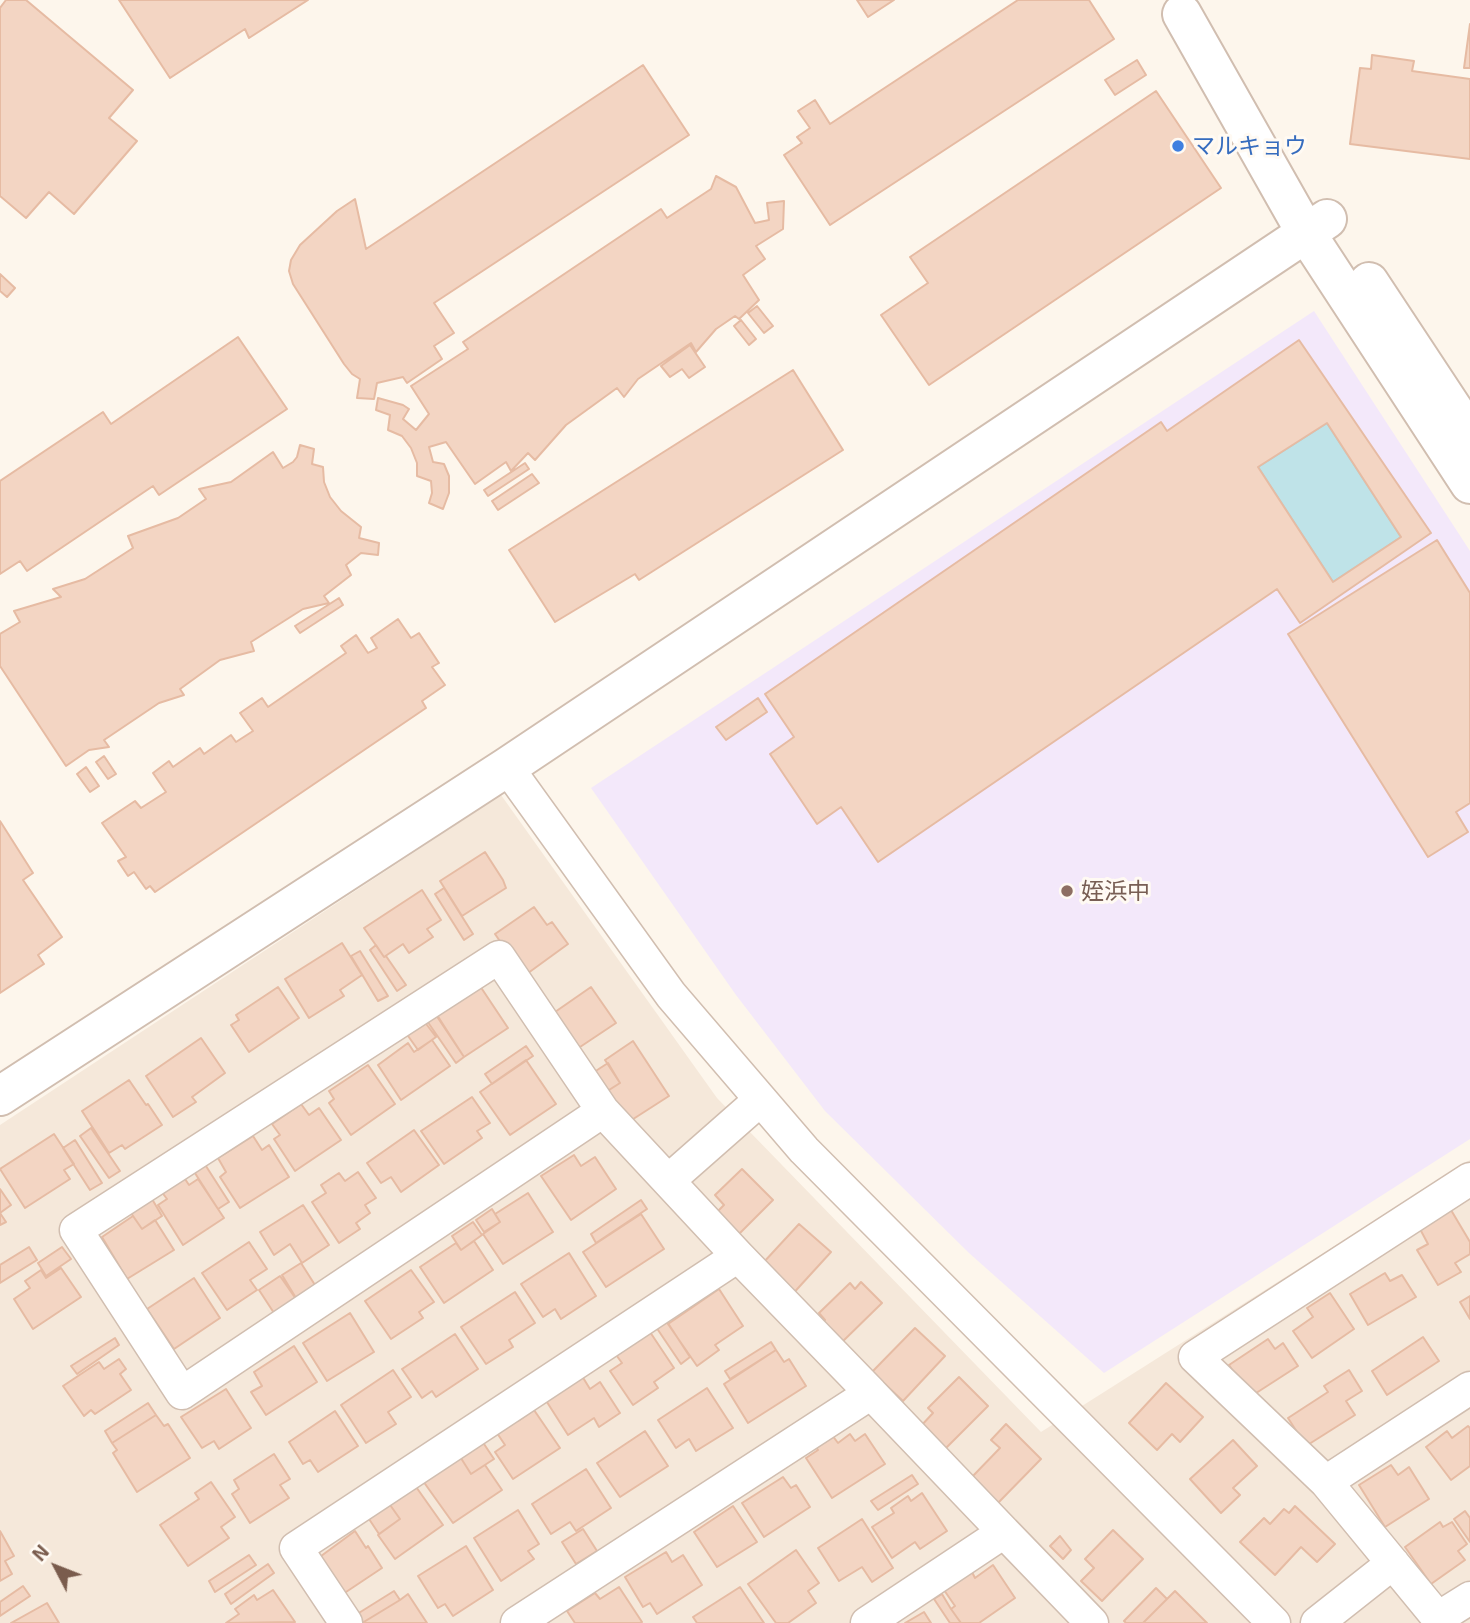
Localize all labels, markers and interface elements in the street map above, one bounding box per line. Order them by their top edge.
place label: マルキョウ [1192,132,1307,160]
marker: マルキョウ [1170,138,1186,154]
place label: 姪浜中 [1081,877,1150,905]
marker: 姪浜中 [1059,883,1075,899]
north arrow [21,1532,91,1602]
text: N [27,1540,53,1565]

